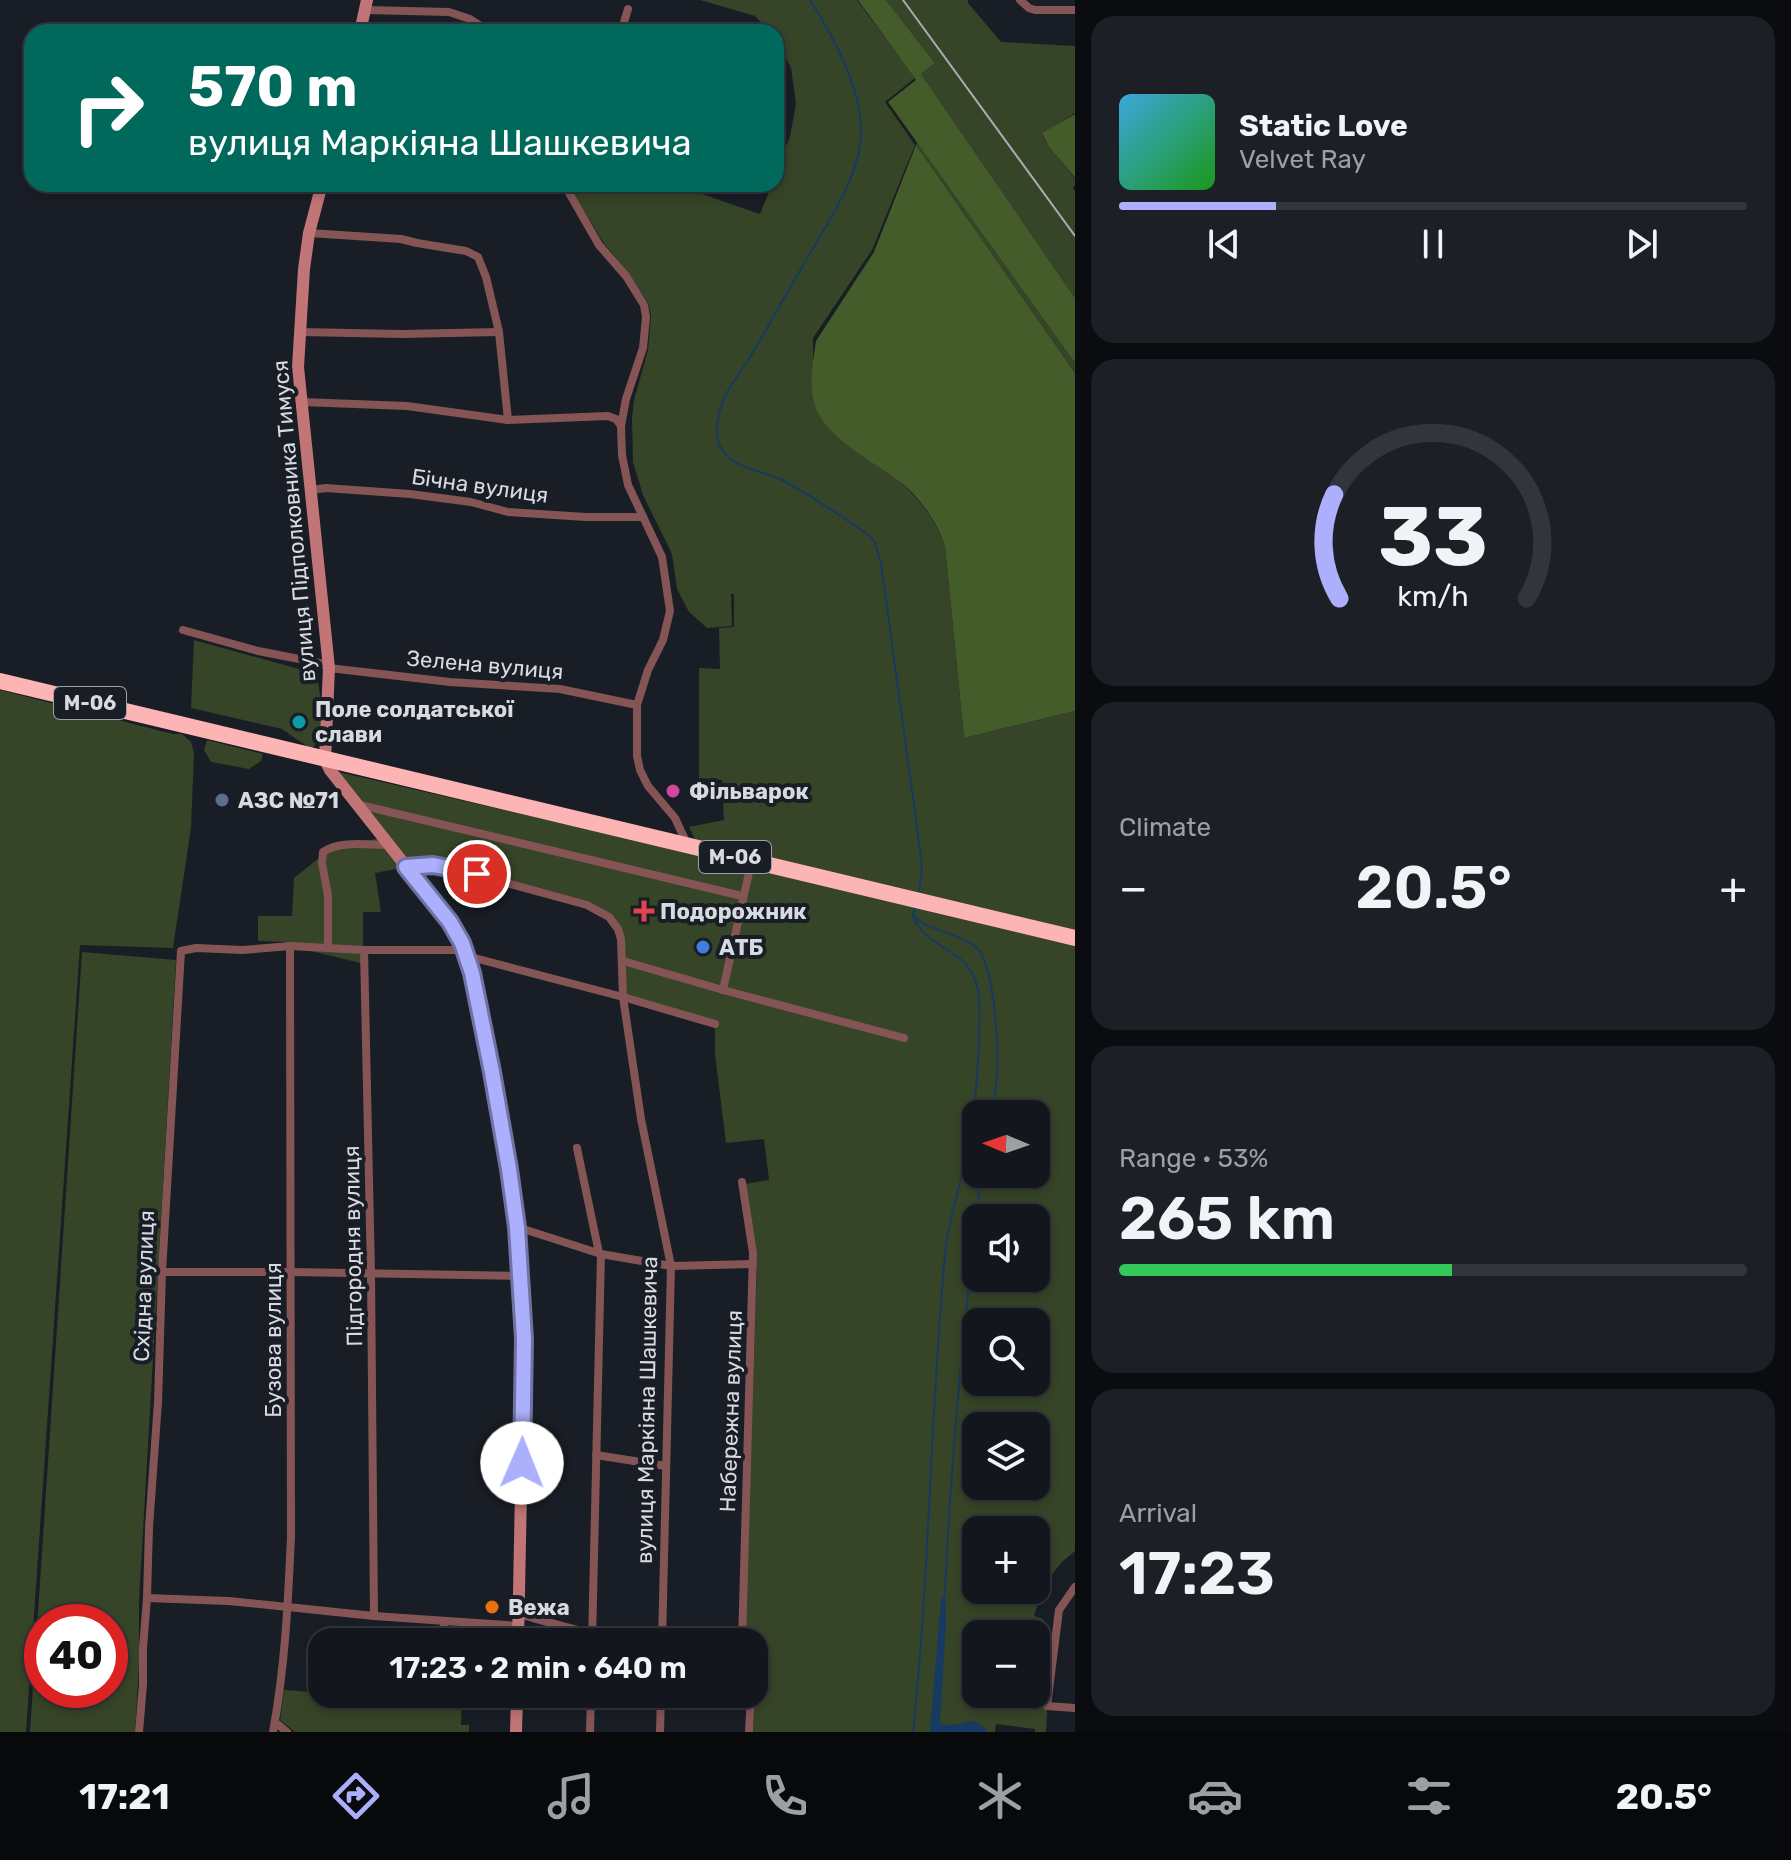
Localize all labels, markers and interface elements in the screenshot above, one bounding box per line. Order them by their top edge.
text: 570 m [188,54,358,120]
icon: right [56,56,160,160]
text: Static Love [1239,108,1408,144]
text: вулиця Маркіяна Шашкевича [188,121,692,164]
text: Velvet Ray [1239,144,1366,175]
icon: previous [1202,222,1246,266]
icon: pause [1411,222,1455,266]
icon: next [1620,222,1664,266]
street label: вулиця Підполковника Тимуся [266,359,322,683]
street label: Бічна вулиця [410,463,550,509]
text: 33 [1378,486,1488,585]
text: km/h [1397,579,1469,613]
street label: Зелена вулиця [405,645,565,685]
road number: М-06 [54,687,126,719]
place label: Поле солдатської слави [315,696,514,748]
marker: Поле солдатської слави [290,713,308,731]
place label: Фільварок [689,778,809,805]
marker: Фільварок [664,782,682,800]
place label: АЗС №71 [238,787,339,814]
marker: АЗС №71 [213,791,231,809]
text: Climate [1119,812,1211,843]
pin [443,840,511,908]
road number: М-06 [699,841,771,873]
icon: arrive [455,852,499,896]
text: 20.5° [1355,852,1512,923]
text: − [1119,862,1148,914]
text: + [1720,862,1747,914]
place label: Подорожник [660,898,807,925]
marker: Подорожник [635,902,653,920]
place label: АТБ [719,934,764,961]
marker: АТБ [694,938,712,956]
north arrow [962,1100,1050,1188]
map controls [962,1100,1050,1708]
text: Range · 53% [1119,1143,1268,1174]
street label: Підгородня вулиця [338,1145,368,1347]
text: 265 km [1119,1183,1335,1254]
button: sound [962,1204,1050,1292]
street label: Східна вулиця [128,1210,160,1362]
street label: вулиця Маркіяна Шашкевича [631,1256,663,1564]
street label: Бузова вулиця [260,1262,287,1418]
button: search [962,1308,1050,1396]
street label: Набережна вулиця [714,1309,748,1513]
button: layers [962,1412,1050,1500]
position arrow [480,1421,564,1505]
text: Arrival [1119,1498,1197,1529]
button: + [962,1516,1050,1604]
text: 17:23 [1119,1538,1275,1609]
place label: Вежа [508,1594,570,1621]
marker: Вежа [483,1598,501,1616]
speed limit sign: 40 [24,1604,128,1708]
button: − [962,1620,1050,1708]
text: 17:23 · 2 min · 640 m [389,1650,687,1686]
icon: directions [328,1768,384,1824]
icon: music [543,1768,599,1824]
icon: phone [757,1768,813,1824]
icon: climate [972,1768,1028,1824]
icon: car [1187,1768,1243,1824]
icon: filters [1401,1768,1457,1824]
text: 17:21 [79,1775,170,1818]
text: 20.5° [1616,1775,1712,1818]

